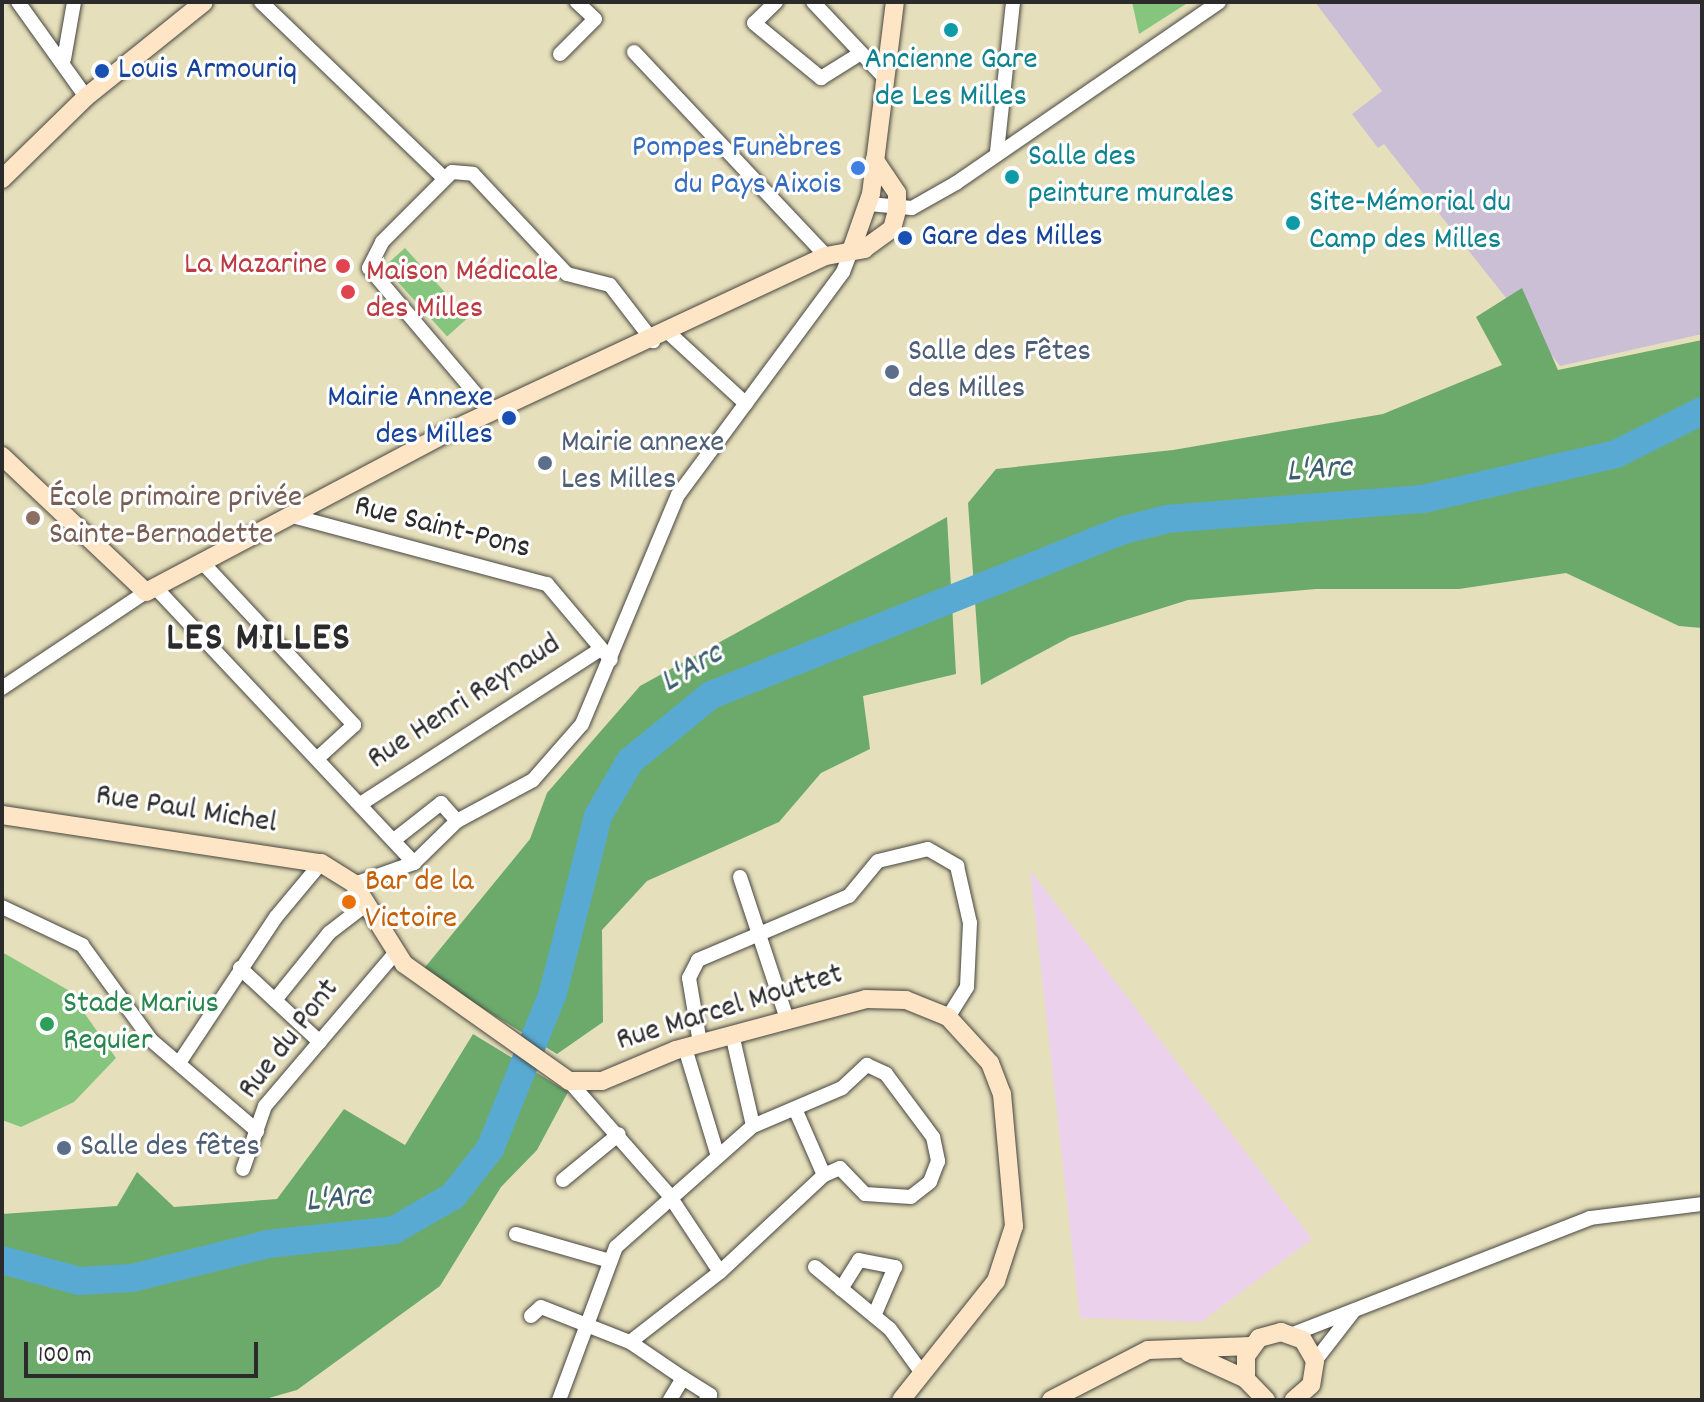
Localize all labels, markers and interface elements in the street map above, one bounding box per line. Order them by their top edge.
marker: Ancienne Gare de Les Milles [942,21,960,39]
place label: Ancienne Gare de Les Milles [864,43,1038,118]
place label: Louis Armouriq [118,52,297,90]
marker: Louis Armouriq [93,62,111,80]
place label: Pompes Funèbres du Pays Aixois [632,131,842,206]
place label: Salle des peinture murales [1028,140,1234,215]
marker: Pompes Funèbres du Pays Aixois [849,159,867,177]
marker: Salle des peinture murales [1003,168,1021,186]
place label: Site-Mémorial du Camp des Milles [1309,186,1511,261]
marker: Site-Mémorial du Camp des Milles [1284,214,1302,232]
place label: Gare des Milles [921,219,1103,257]
marker: Gare des Milles [896,229,914,247]
place label: La Mazarine [184,247,327,285]
place label: Maison Médicale des Milles [366,255,558,330]
marker: La Mazarine [334,257,352,275]
marker: Maison Médicale des Milles [337,281,359,303]
place label: Salle des Fêtes des Milles [908,335,1091,410]
marker: Salle des Fêtes des Milles [883,363,901,381]
place label: Mairie Annexe des Milles [327,381,493,456]
marker: Mairie Annexe des Milles [500,409,518,427]
place label: Mairie annexe Les Milles [561,426,724,501]
water label: L'Arc [1285,448,1353,494]
marker: Mairie annexe Les Milles [536,454,554,472]
place label: École primaire privée Sainte-Bernadette [49,481,302,556]
street label: Rue Saint-Pons [350,489,534,569]
marker: École primaire privée Sainte-Bernadette [24,509,42,527]
district label: LES MILLES [166,617,352,665]
street label: Rue Henri Reynaud [361,626,569,780]
water label: L'Arc [653,635,731,703]
street label: Rue Paul Michel [93,778,279,844]
place label: Bar de la Victoire [365,865,473,940]
marker: Bar de la Victoire [340,893,358,911]
street label: Rue Marcel Mouttet [612,956,848,1062]
street label: Rue du Pont [231,972,349,1108]
place label: Stade Marius Requier [63,987,219,1062]
marker: Stade Marius Requier [38,1015,56,1033]
place label: Salle des fêtes [80,1129,260,1167]
marker: Salle des fêtes [55,1139,73,1157]
water label: L'Arc [303,1176,373,1224]
scale bar [28,1326,262,1376]
text: 100 m [38,1339,91,1373]

